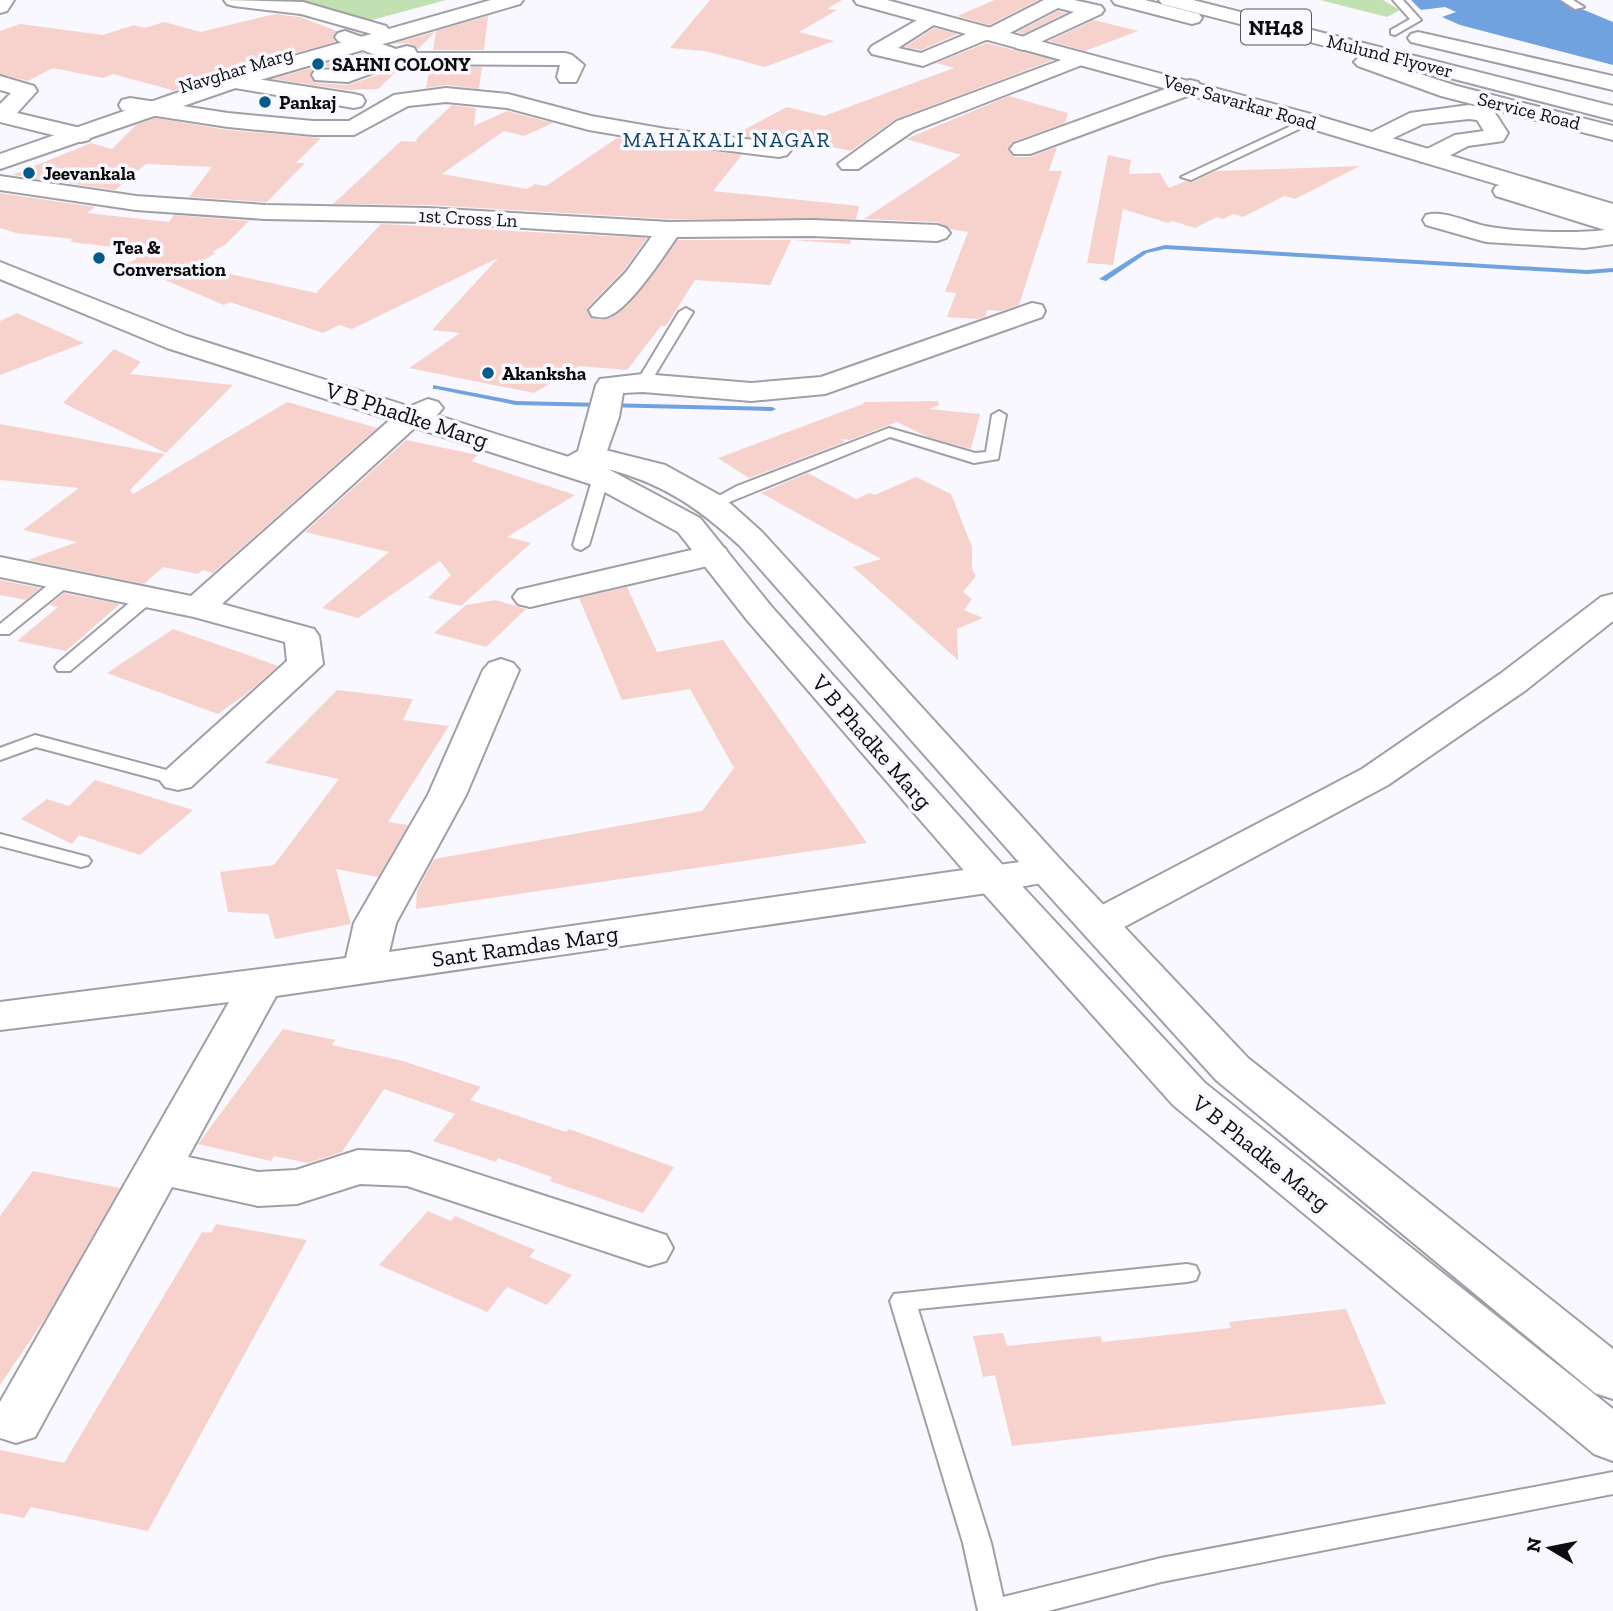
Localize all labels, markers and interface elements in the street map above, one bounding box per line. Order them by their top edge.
road number: NH48 [1241,10,1311,44]
street label: Mulund Flyover [1325,29,1455,83]
street label: Navghar Marg [176,42,296,98]
place label: SAHNI COLONY [332,53,471,76]
marker: SAHNI COLONY [310,56,326,72]
street label: Veer Savarkar Road [1160,69,1320,135]
street label: Service Road [1475,87,1583,135]
place label: Pankaj [279,91,336,114]
marker: Pankaj [257,94,273,110]
district label: MAHAKALI NAGAR [623,127,831,152]
place label: Jeevankala [43,162,136,185]
marker: Jeevankala [21,165,37,181]
street label: 1st Cross Ln [418,204,518,232]
place label: Tea & Conversation [113,236,227,281]
marker: Tea & Conversation [91,250,107,266]
place label: Akanksha [502,362,587,385]
marker: Akanksha [480,365,496,381]
street label: V B Phadke Marg [321,375,492,455]
street label: V B Phadke Marg [805,668,938,815]
street label: Sant Ramdas Marg [430,919,620,973]
street label: V B Phadke Marg [1186,1088,1336,1217]
north arrow [1515,1513,1585,1583]
text: N [1521,1536,1546,1554]

